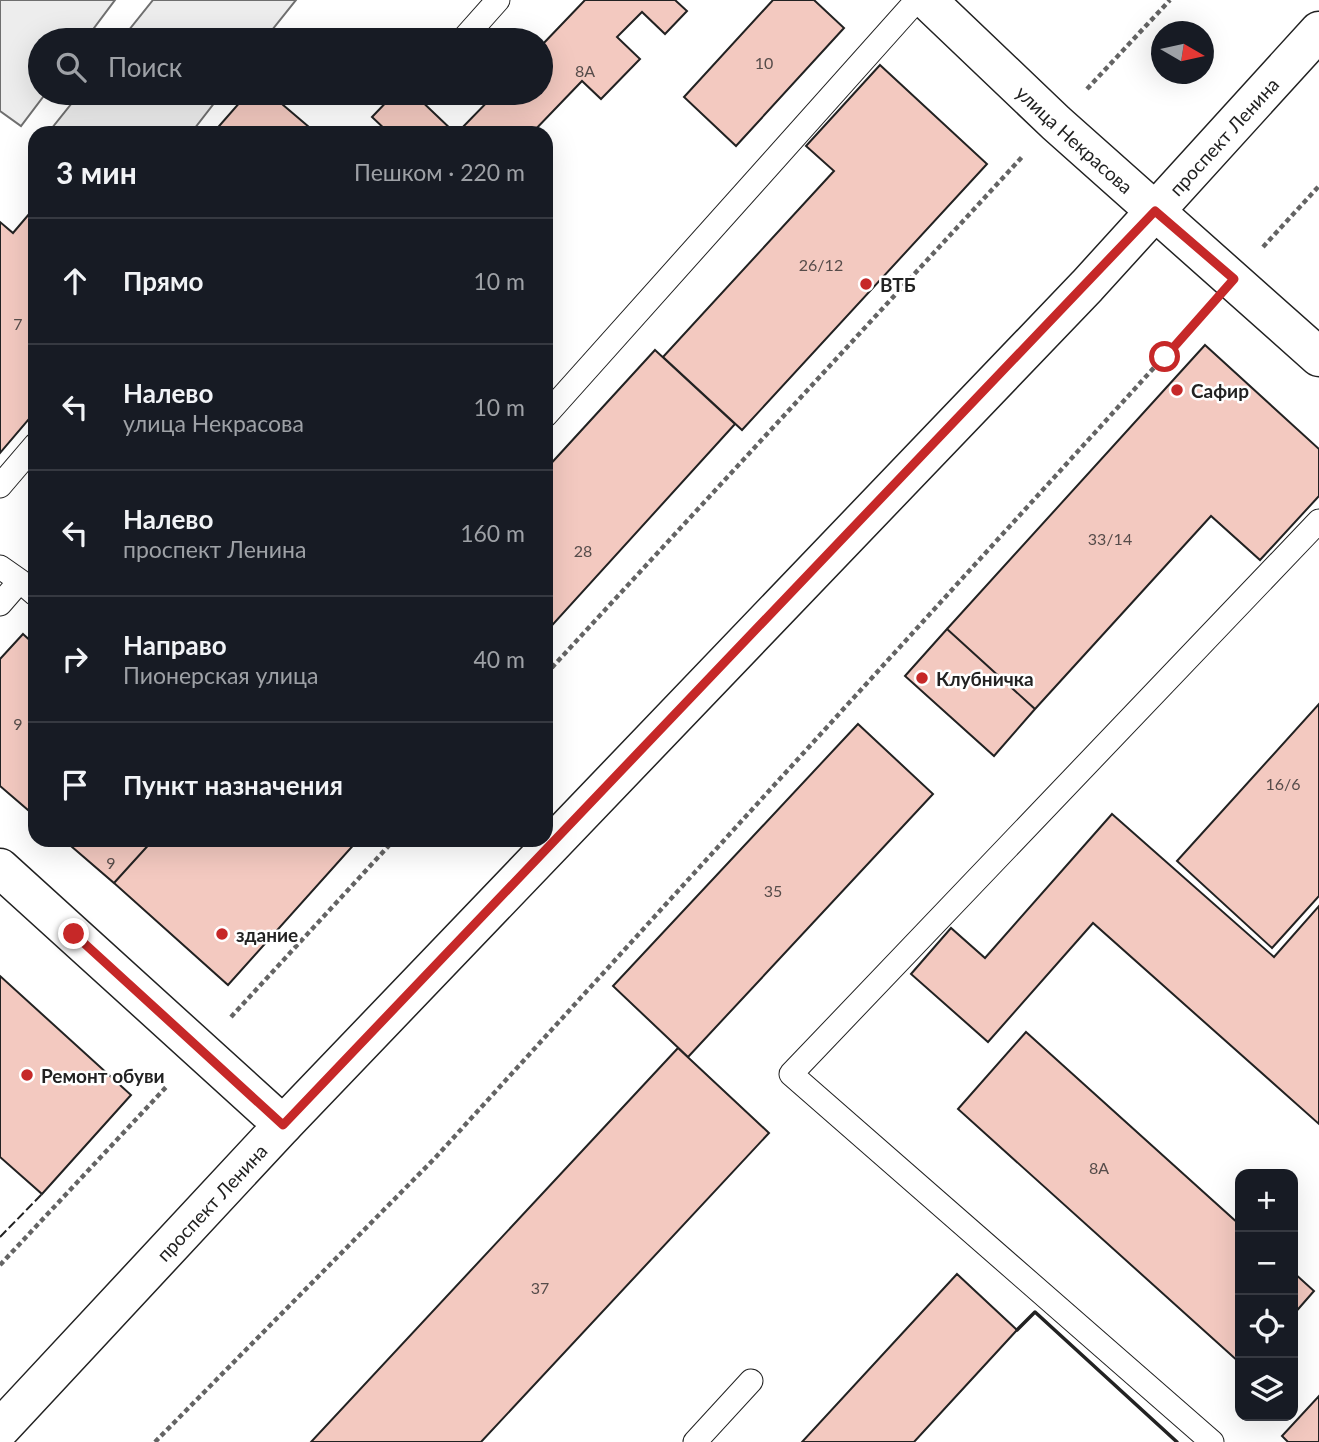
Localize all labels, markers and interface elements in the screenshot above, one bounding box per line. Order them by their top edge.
north arrow [1151,21,1214,84]
search box [28,28,553,105]
icon: search [52,48,90,86]
text: Поиск [108,51,182,83]
house number: 10 [755,53,773,72]
house number: 8А [575,61,595,80]
street label: проспект Ленина [1164,72,1283,200]
street label: улица Некрасова [1012,80,1138,198]
text: 3 мин [56,154,137,190]
text: Пешком · 220 m [354,158,525,186]
house number: 26/12 [799,255,843,274]
icon: ahead [56,262,94,300]
text: Прямо [123,265,204,297]
text: 10 m [474,267,525,295]
place label: ВТБ [880,273,916,296]
marker: ВТБ [858,276,874,292]
house number: 7 [13,314,23,333]
route start [1149,341,1180,372]
text: Налево [123,377,213,409]
place label: Сафир [1191,379,1249,402]
marker: Сафир [1169,382,1185,398]
icon: left [56,388,94,426]
text: 10 m [474,393,525,421]
text: улица Некрасова [123,409,304,437]
text: Налево [123,503,213,535]
icon: left [56,514,94,552]
text: 160 m [460,519,525,547]
house number: 33/14 [1088,529,1132,548]
text: проспект Ленина [123,535,306,563]
house number: 28 [574,541,592,560]
text: Направо [123,629,227,661]
icon: right [56,640,94,678]
text: 40 m [474,645,525,673]
text: Пионерская улица [123,661,318,689]
place label: Клубничка [936,667,1034,690]
marker: Клубничка [914,670,930,686]
house number: 9 [13,714,23,733]
icon: arrive [56,766,94,804]
text: Пункт назначения [123,769,343,801]
house number: 16/6 [1265,774,1301,793]
house number: 9 [106,853,116,872]
house number: 35 [764,881,782,900]
route end [58,918,89,949]
place label: здание [236,923,298,946]
marker: здание [214,926,230,942]
place label: Ремонт обуви [41,1064,165,1087]
marker: Ремонт обуви [19,1067,35,1083]
street label: проспект Ленина [151,1139,271,1265]
house number: 8А [1089,1158,1109,1177]
map controls [1235,1169,1298,1421]
button: + [1235,1169,1298,1232]
button: − [1235,1232,1298,1295]
house number: 37 [531,1278,549,1297]
button: locate [1235,1295,1298,1358]
button: layers [1235,1358,1298,1421]

